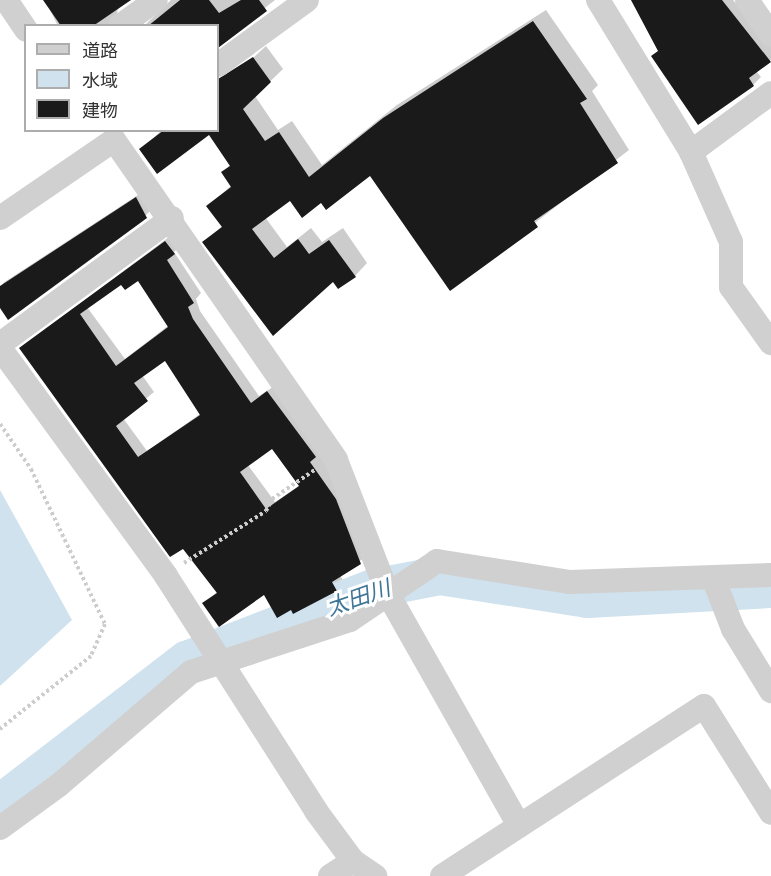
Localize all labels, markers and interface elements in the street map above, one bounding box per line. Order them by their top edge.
legend [24,24,219,132]
text: 道路 [82,38,118,62]
text: 水域 [82,68,118,92]
text: 建物 [82,98,118,122]
water label: 太田川 [323,574,393,620]

